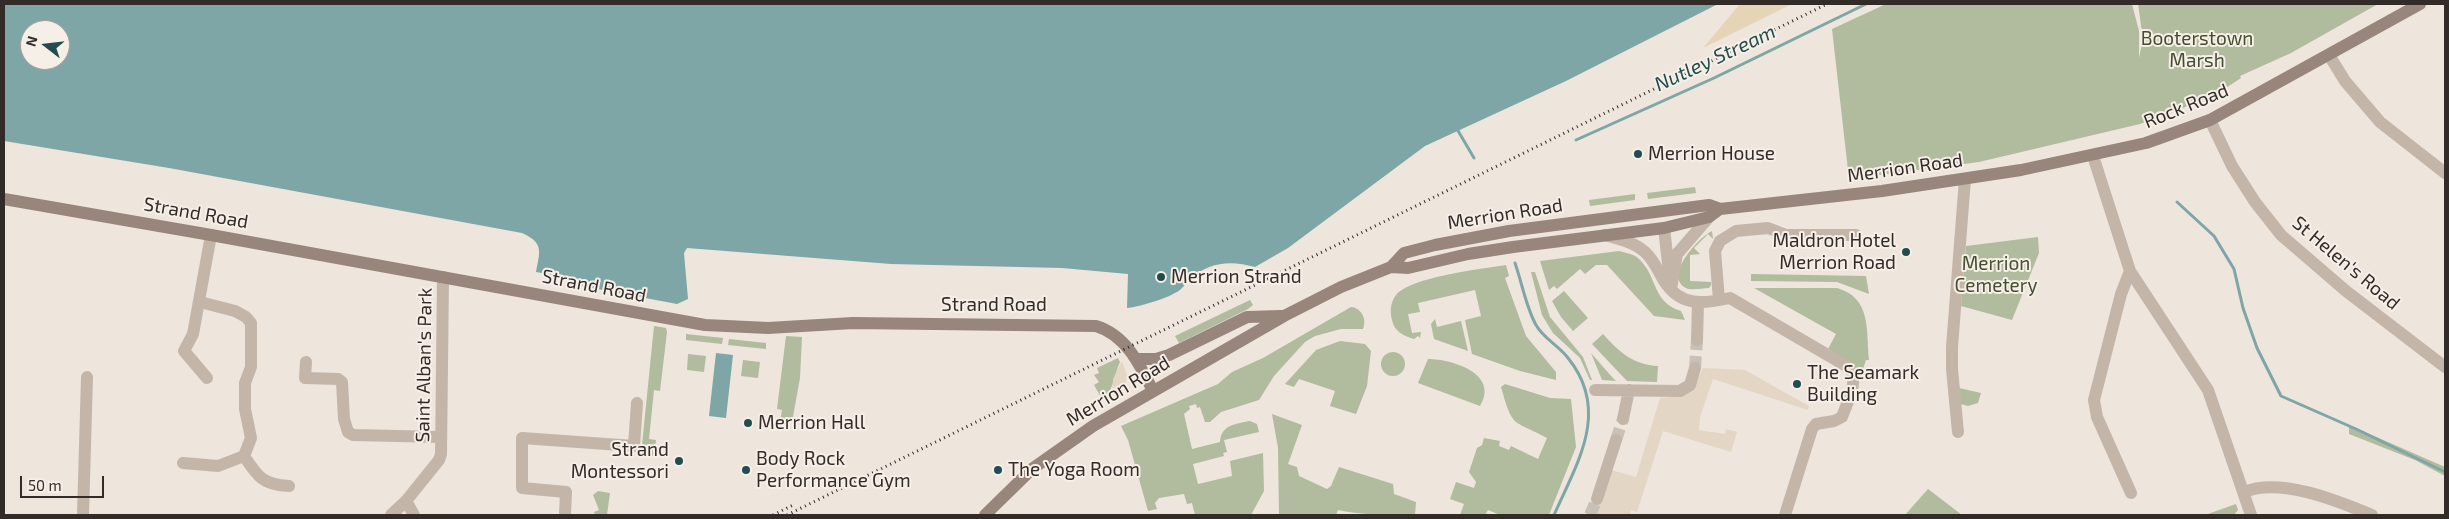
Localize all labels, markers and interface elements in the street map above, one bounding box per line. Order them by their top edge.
water label: Nutley Stream [1651,19,1779,97]
north arrow [20,20,70,70]
park label: Booterstown Marsh [2141,28,2253,72]
text: N [21,34,41,48]
street label: Rock Road [2140,79,2232,133]
place label: Merrion House [1648,143,1775,165]
marker: Merrion House [1632,148,1644,160]
street label: Merrion Road [1846,149,1964,187]
street label: Strand Road [142,193,250,233]
street label: Merrion Road [1446,194,1564,234]
street label: St Helen's Road [2288,211,2404,315]
place label: Maldron Hotel Merrion Road [1772,230,1896,274]
marker: Maldron Hotel Merrion Road [1900,246,1912,258]
park label: Merrion Cemetery [1955,253,2037,297]
street label: Strand Road [540,265,648,307]
place label: Merrion Strand [1171,266,1302,288]
marker: Merrion Strand [1155,271,1167,283]
street label: Saint Alban's Park [411,288,437,442]
street label: Strand Road [941,294,1047,316]
street label: Merrion Road [1062,351,1174,431]
place label: The Seamark Building [1807,362,1919,406]
marker: The Seamark Building [1791,378,1803,390]
place label: Merrion Hall [758,412,865,434]
marker: Merrion Hall [742,417,754,429]
place label: Strand Montessori [571,439,669,483]
place label: Body Rock Performance Gym [756,448,911,492]
marker: Strand Montessori [673,455,685,467]
place label: The Yoga Room [1008,459,1140,481]
marker: Body Rock Performance Gym [740,464,752,476]
marker: The Yoga Room [992,464,1004,476]
scale bar [22,466,106,498]
text: 50 m [28,476,62,494]

